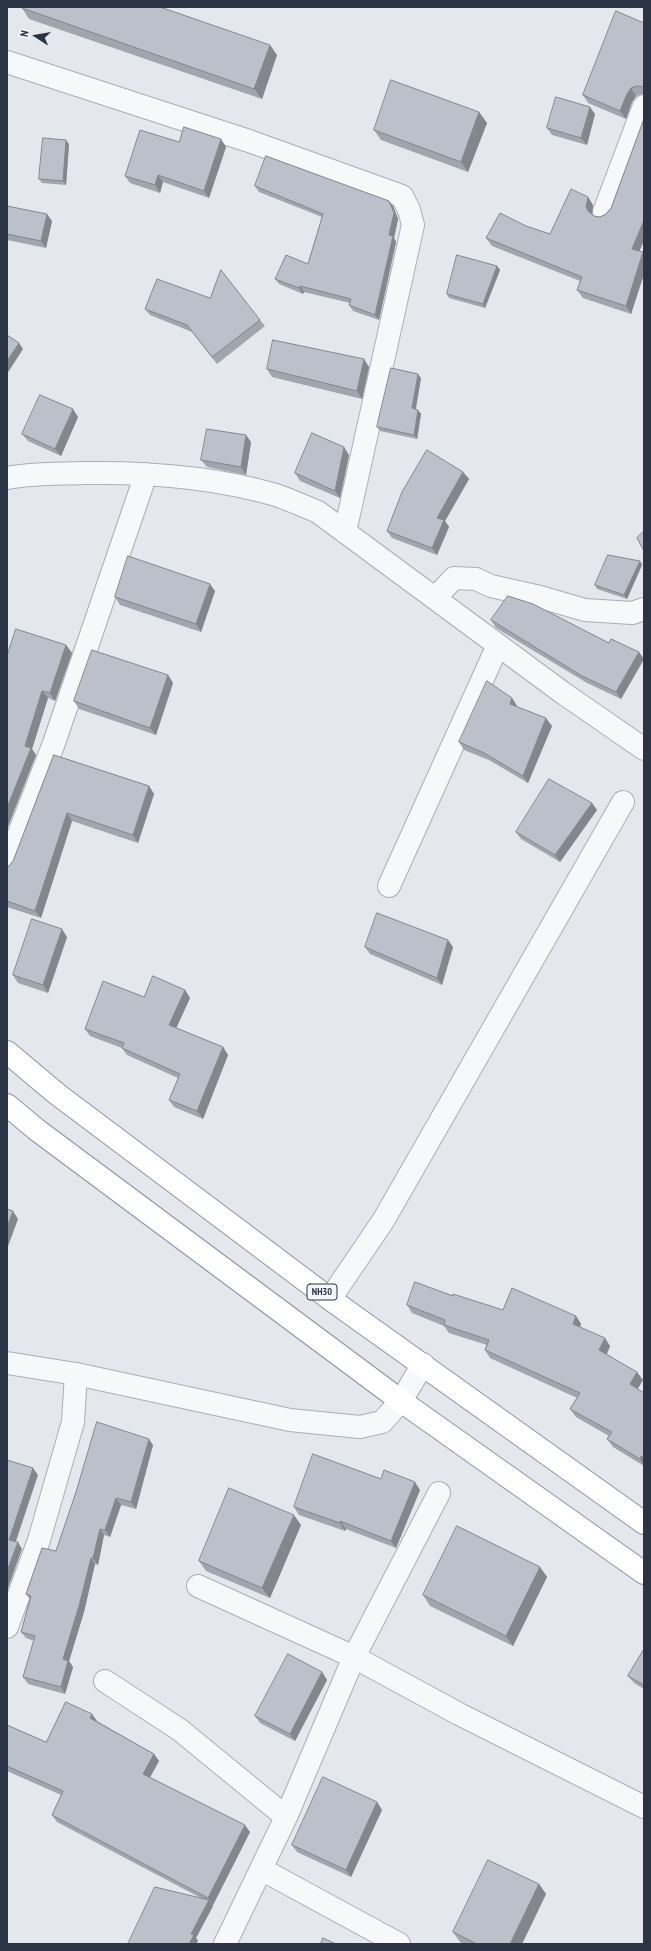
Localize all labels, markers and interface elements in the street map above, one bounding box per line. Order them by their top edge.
north arrow [16,16,56,56]
text: N [17,29,32,38]
road number: NH30 [307,1284,337,1300]

